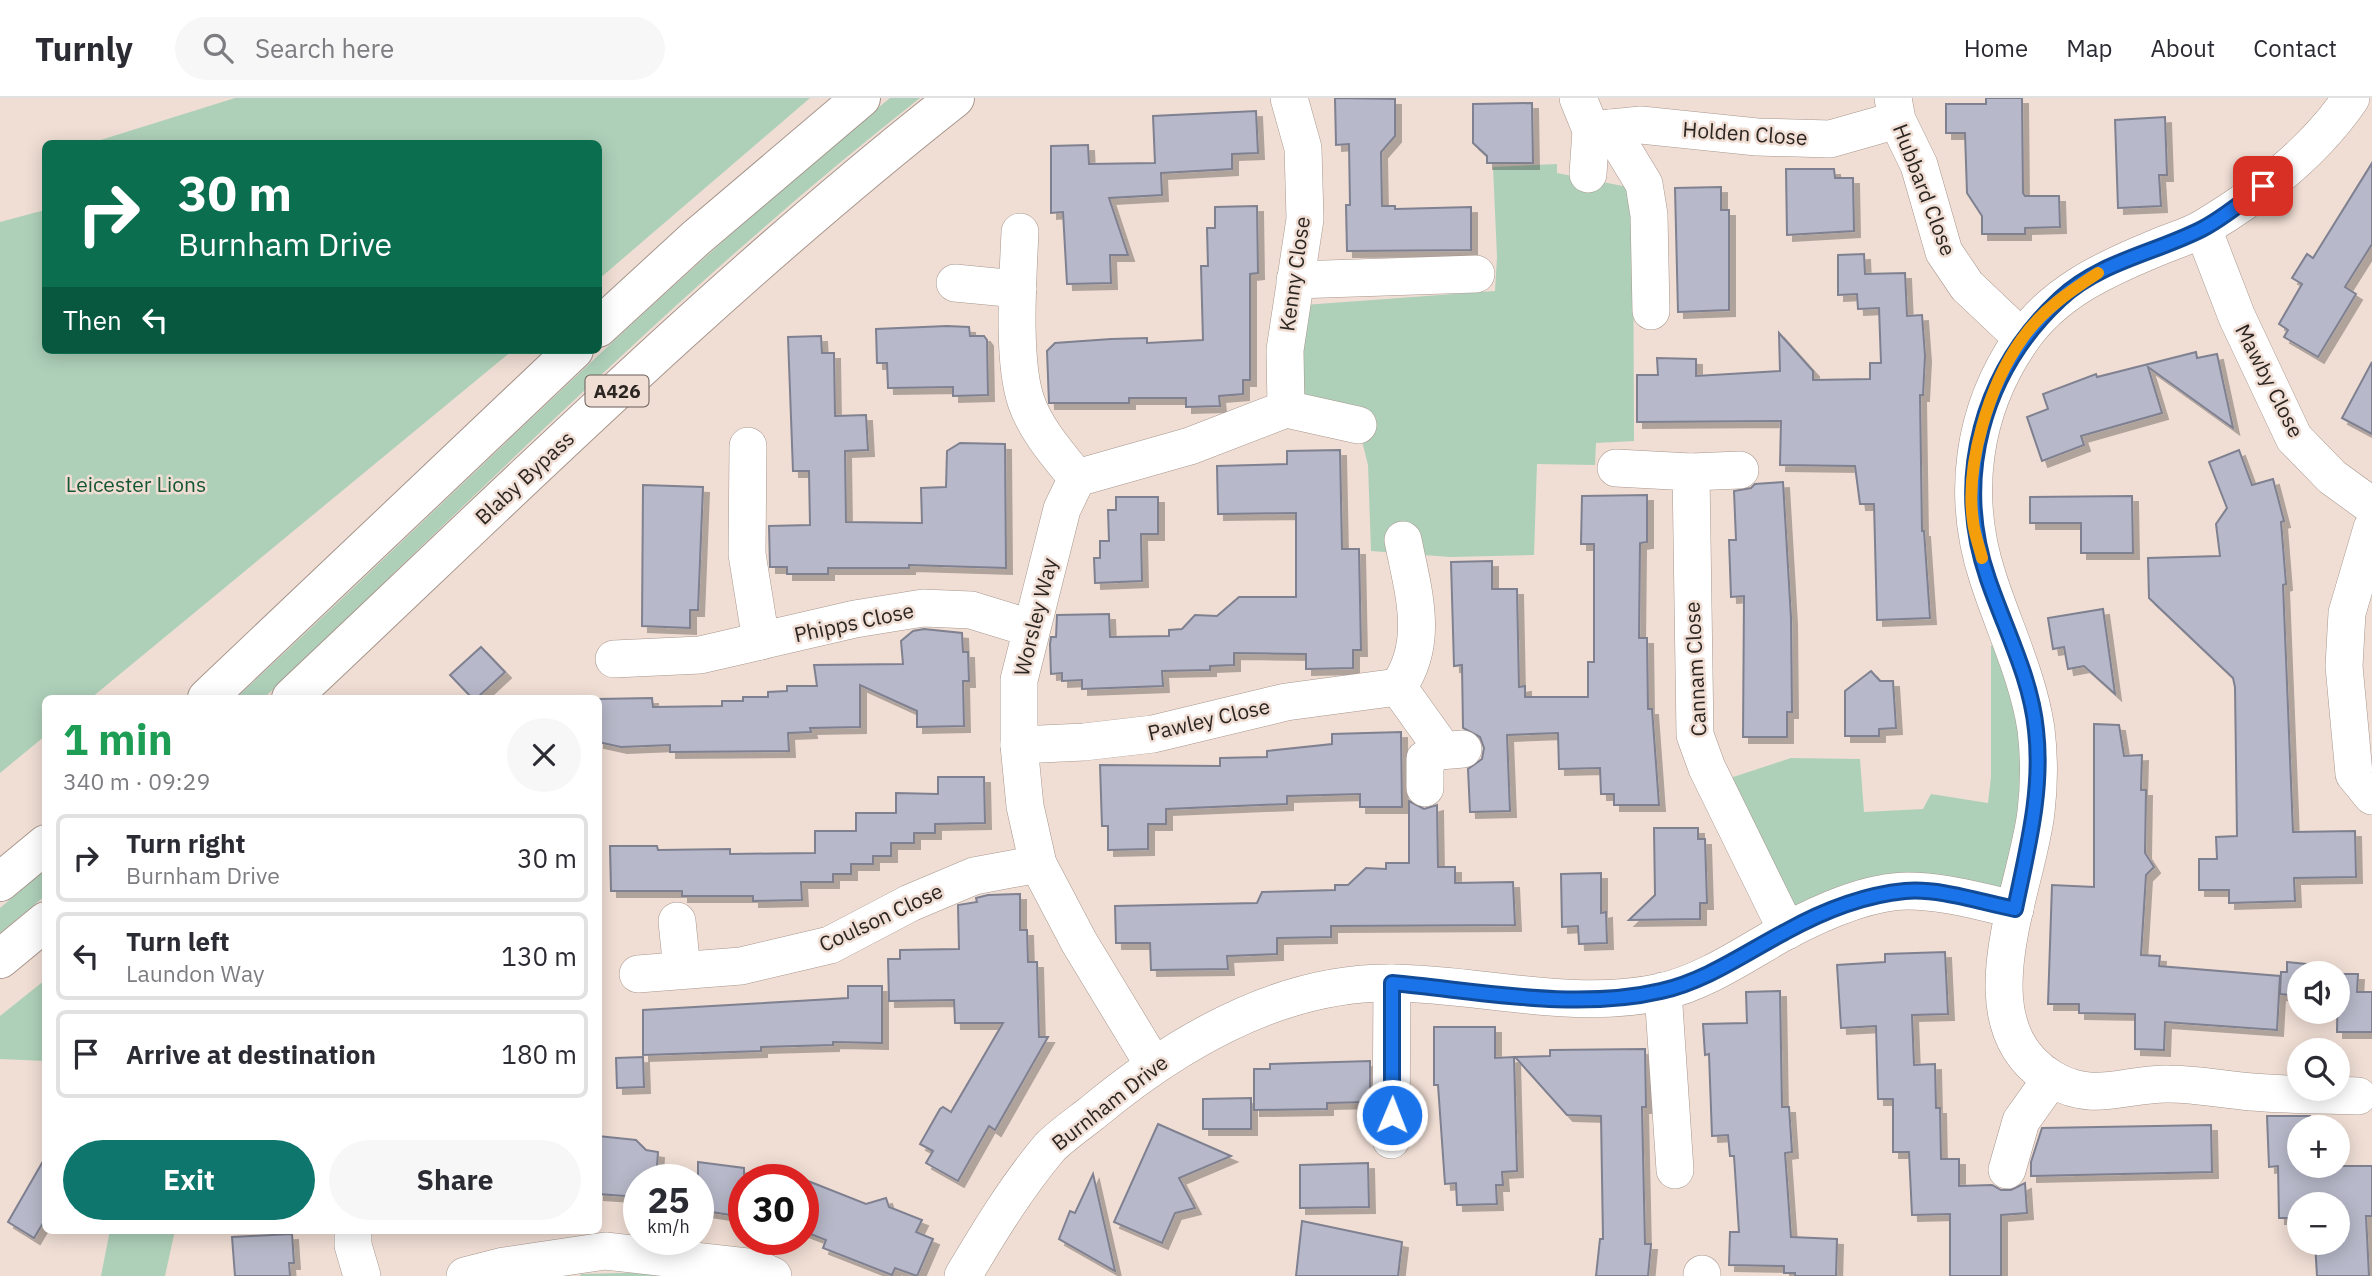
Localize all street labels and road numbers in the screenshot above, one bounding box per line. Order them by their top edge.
street label: Holden Close [1682,115,1808,151]
street label: Hubbard Close [1887,120,1963,260]
street label: Kenny Close [1272,215,1316,333]
street label: Mawby Close [2229,319,2311,442]
road number: A426 [586,376,648,406]
street label: Blaby Bypass [469,424,580,530]
street label: Worsley Way [1007,554,1063,679]
street label: Phipps Close [791,596,916,648]
street label: Cannam Close [1677,601,1713,737]
street label: Pawley Close [1145,691,1273,747]
street label: Coulson Close [814,876,947,958]
street label: Burnham Drive [1045,1048,1173,1156]

